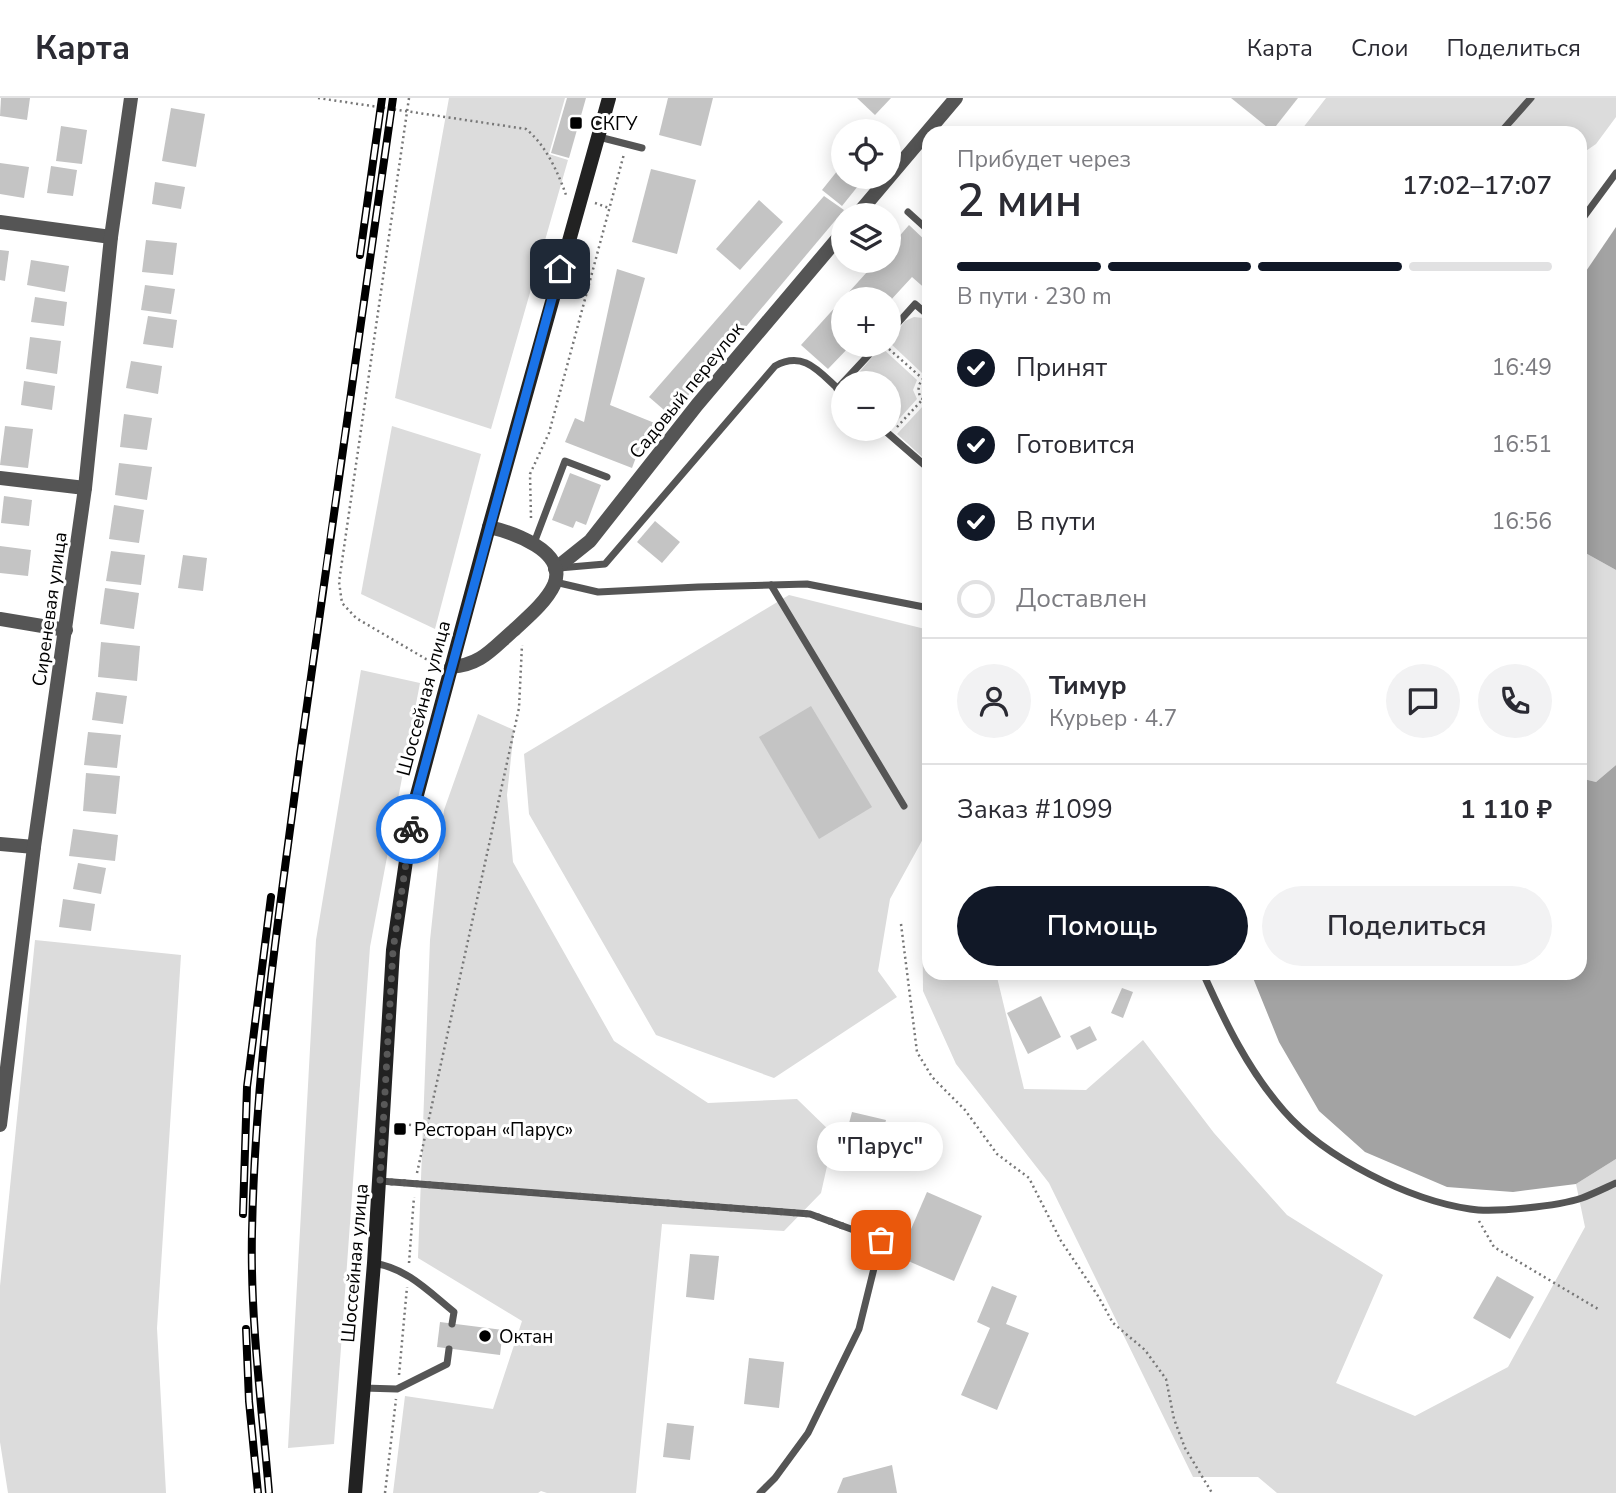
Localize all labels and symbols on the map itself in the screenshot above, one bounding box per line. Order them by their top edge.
place label: СКГУ [590,111,638,137]
marker: СКГУ [568,115,584,131]
pin [530,239,590,299]
street label: Садовый переулок [624,317,750,464]
street label: Сиреневая улица [26,530,74,688]
street label: Шоссейная улица [391,618,457,779]
courier [376,794,446,864]
place label: Ресторан «Парус» [414,1117,573,1143]
marker: Ресторан «Парус» [392,1121,408,1137]
callout: "Парус" [818,1121,944,1170]
street label: Шоссейная улица [335,1182,375,1344]
pin [851,1210,911,1270]
place label: Октан [499,1324,553,1350]
marker: Октан [477,1328,493,1344]

